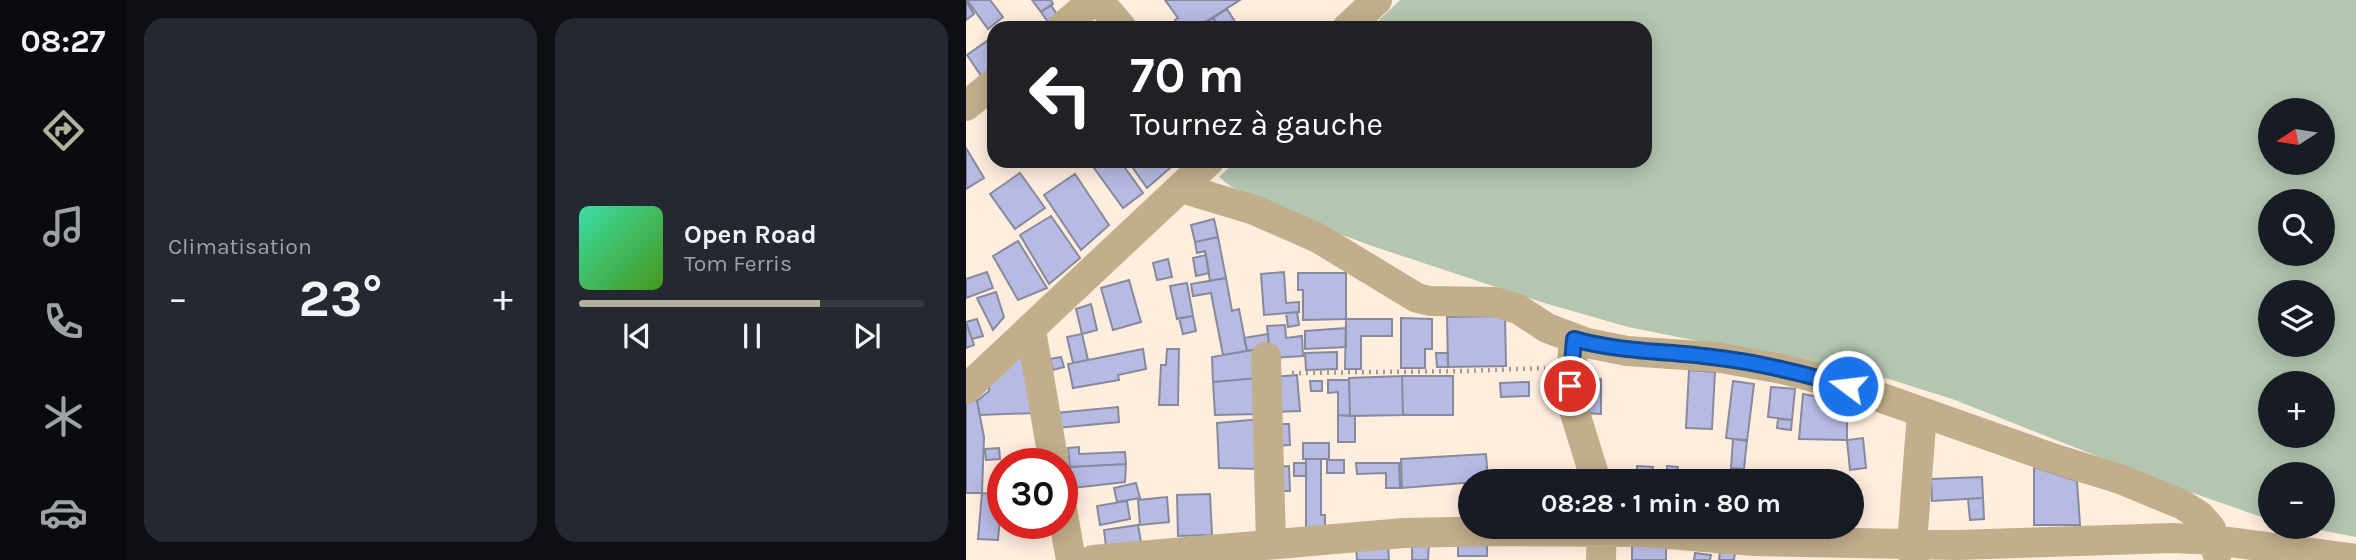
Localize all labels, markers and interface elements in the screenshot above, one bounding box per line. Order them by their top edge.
text: 08:27 [21,23,105,60]
text: 70 m [1130,47,1244,104]
icon: left [1015,49,1106,140]
north arrow [2258,98,2334,175]
map controls [2258,98,2335,539]
icon: directions [39,106,88,155]
text: Tournez à gauche [1130,106,1383,143]
button: search [2258,189,2335,266]
icon: music [39,202,88,251]
text: Open Road [684,219,817,250]
text: Climatisation [168,233,312,260]
text: Tom Ferris [684,250,792,277]
text: 23° [298,268,383,329]
text: − [168,276,188,321]
text: + [493,276,513,321]
button: layers [2258,280,2335,357]
icon: phone [39,297,88,346]
icon: previous [618,317,656,355]
icon: pause [733,317,771,355]
icon: next [848,317,886,355]
position arrow [1811,349,1885,423]
pin [1540,356,1600,416]
icon: arrive [1551,367,1589,405]
button: + [2258,371,2335,448]
icon: climate [39,392,88,441]
speed limit sign: 30 [987,448,1078,539]
button: − [2258,462,2335,539]
icon: car [39,488,88,537]
text: 08:28 · 1 min · 80 m [1541,488,1781,519]

